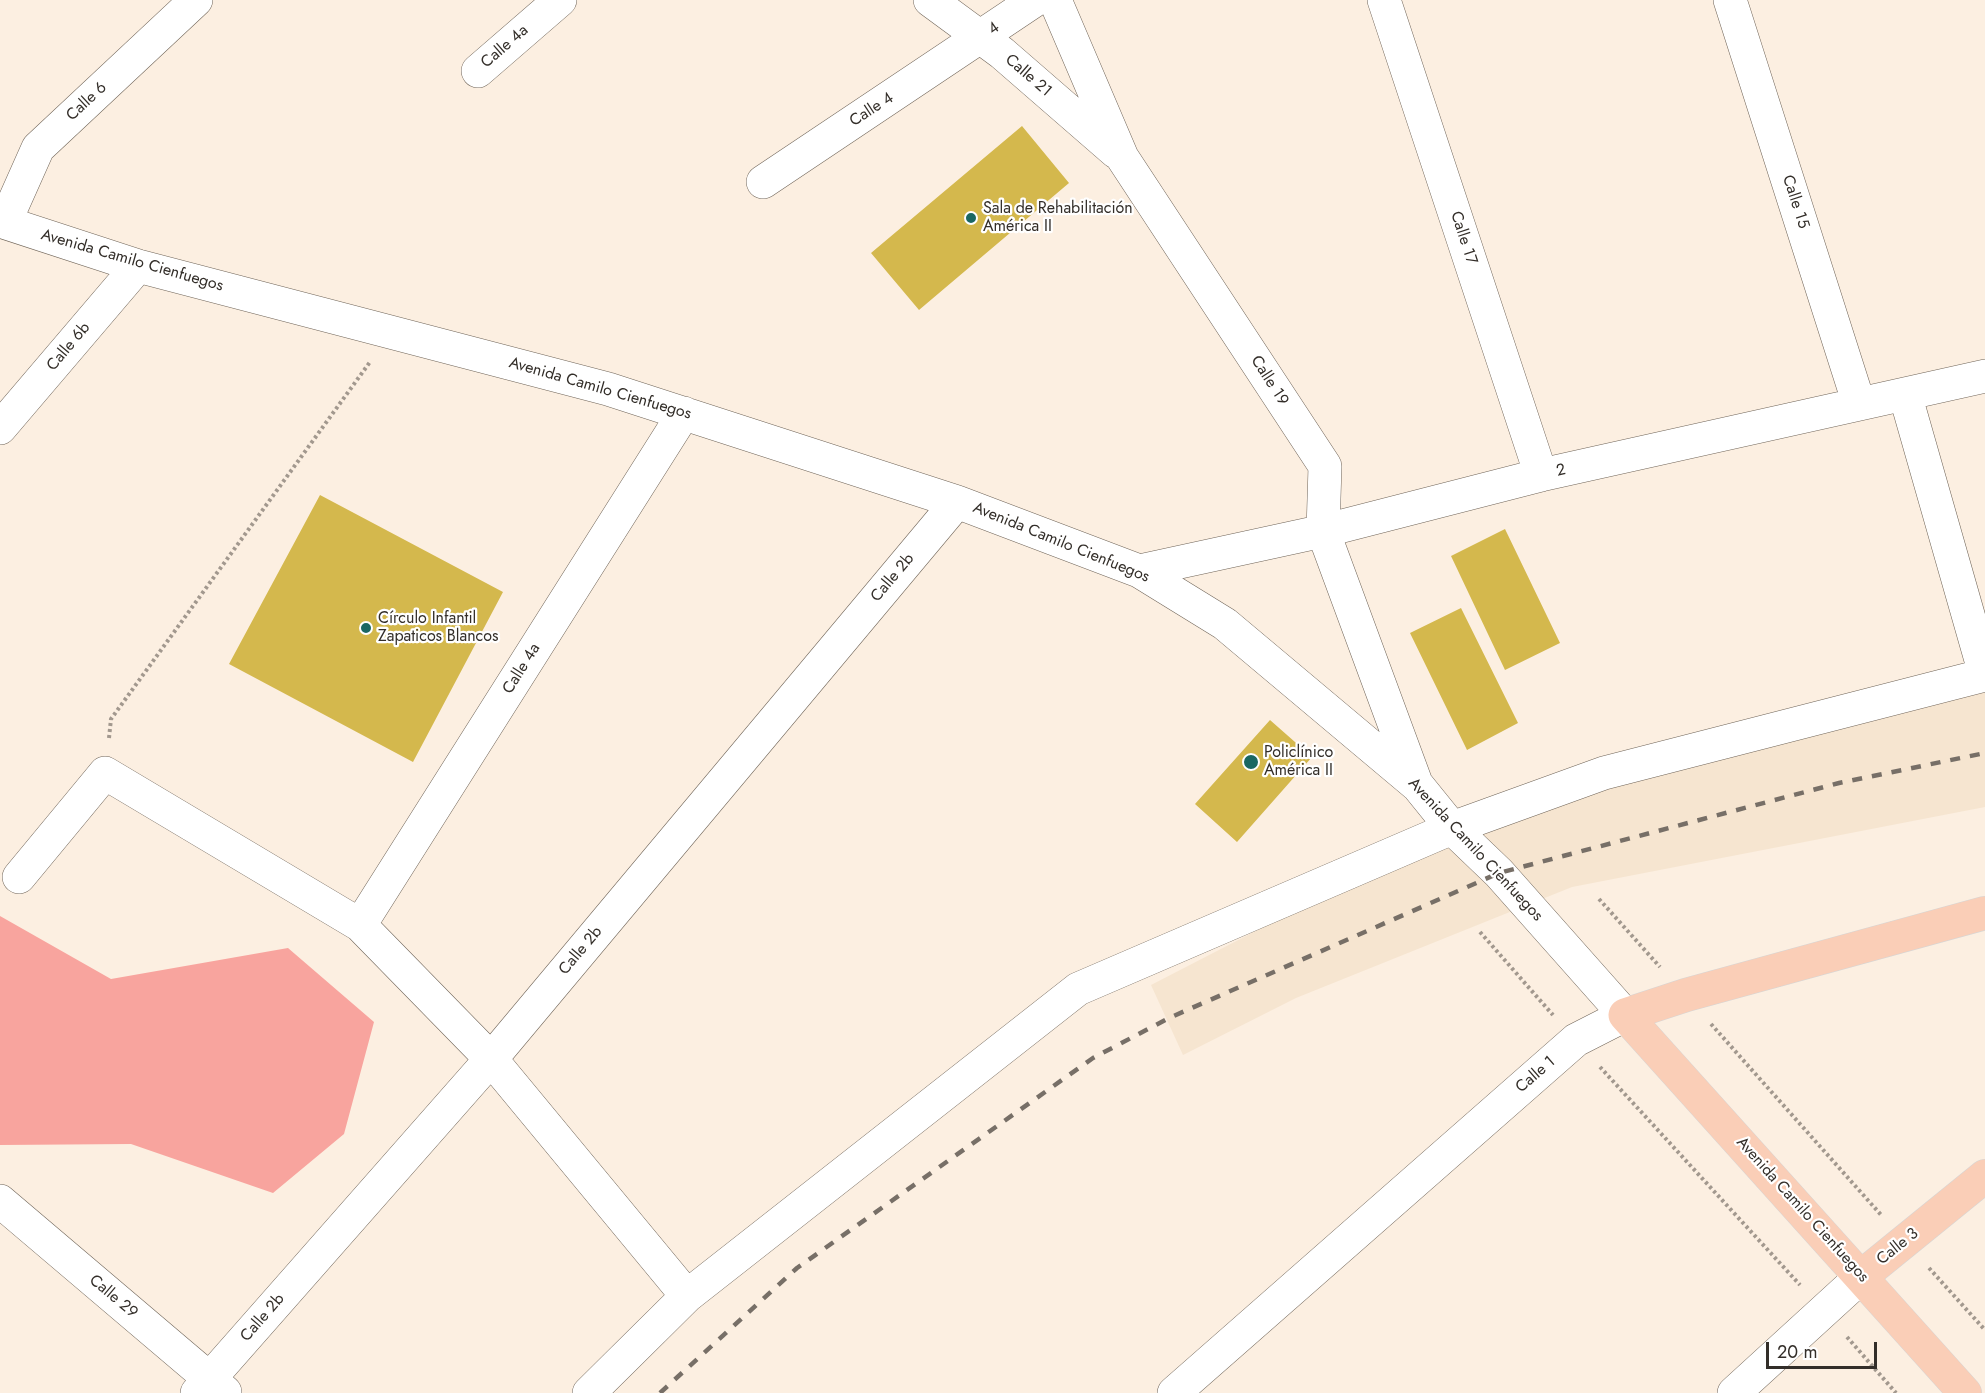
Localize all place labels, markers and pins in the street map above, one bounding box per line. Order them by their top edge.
place label: Sala de Rehabilitación América II [983,199,1133,237]
marker: Sala de Rehabilitación América II [964,211,978,225]
place label: Círculo Infantil Zapaticos Blancos [378,609,498,647]
marker: Círculo Infantil Zapaticos Blancos [359,621,373,635]
place label: Policlínico América II [1264,743,1333,781]
marker: Policlínico América II [1242,753,1260,771]

